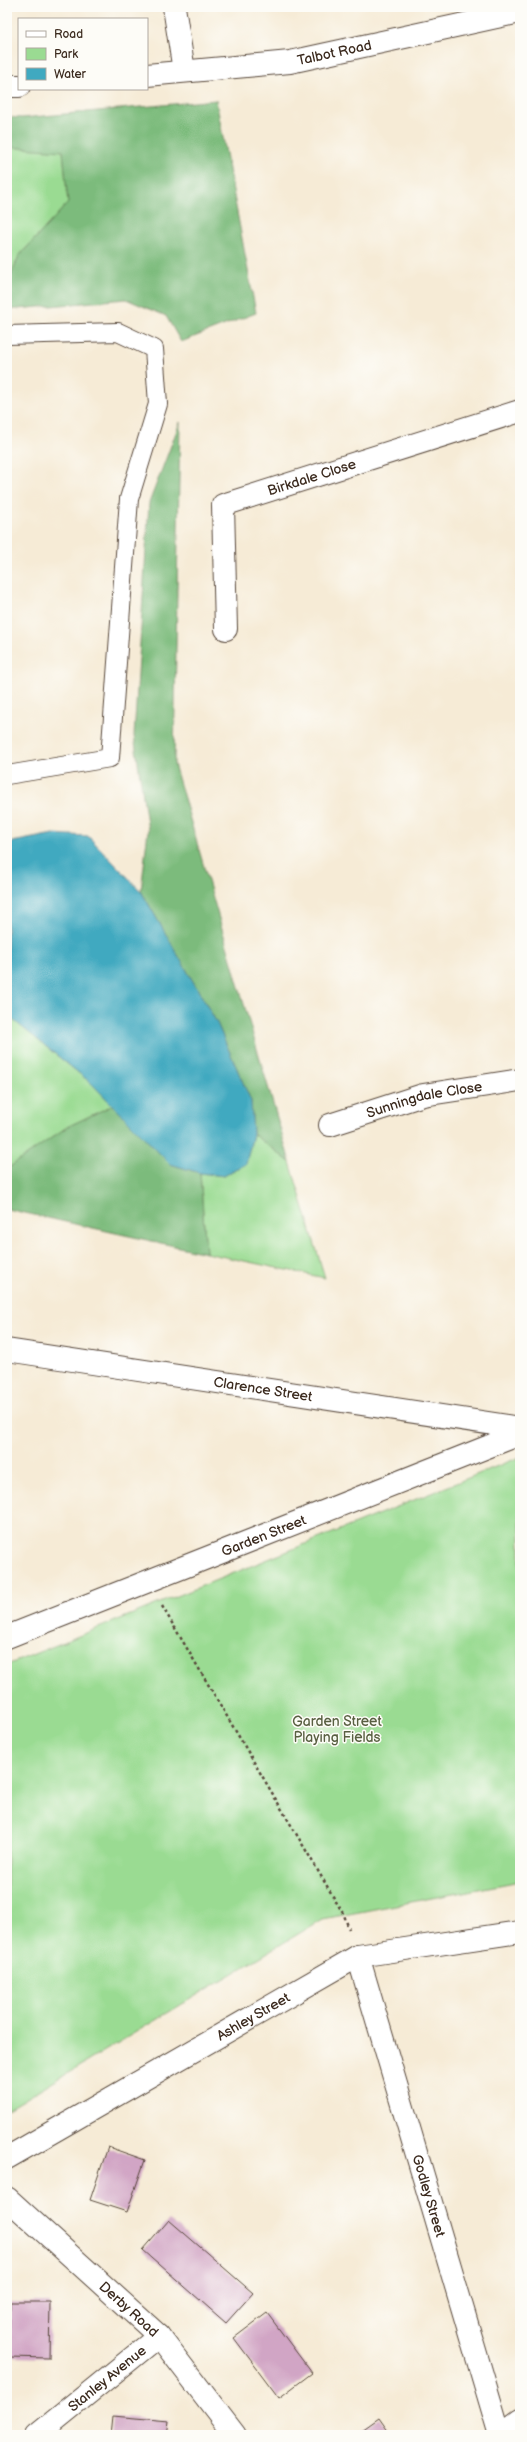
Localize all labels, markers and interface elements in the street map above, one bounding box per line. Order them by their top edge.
legend [18,18,148,90]
text: Road [54,27,83,42]
street label: Talbot Road [296,36,373,69]
text: Park [54,47,78,62]
text: Water [54,67,86,82]
street label: Birkdale Close [265,455,358,499]
street label: Sunningdale Close [364,1077,483,1121]
street label: Clarence Street [212,1373,314,1405]
street label: Garden Street [219,1511,309,1560]
park label: Garden Street Playing Fields [292,1713,382,1746]
street label: Ashley Street [214,1988,293,2044]
street label: Godley Street [409,2152,449,2240]
street label: Derby Road [96,2278,162,2340]
street label: Stanley Avenue [64,2342,149,2415]

